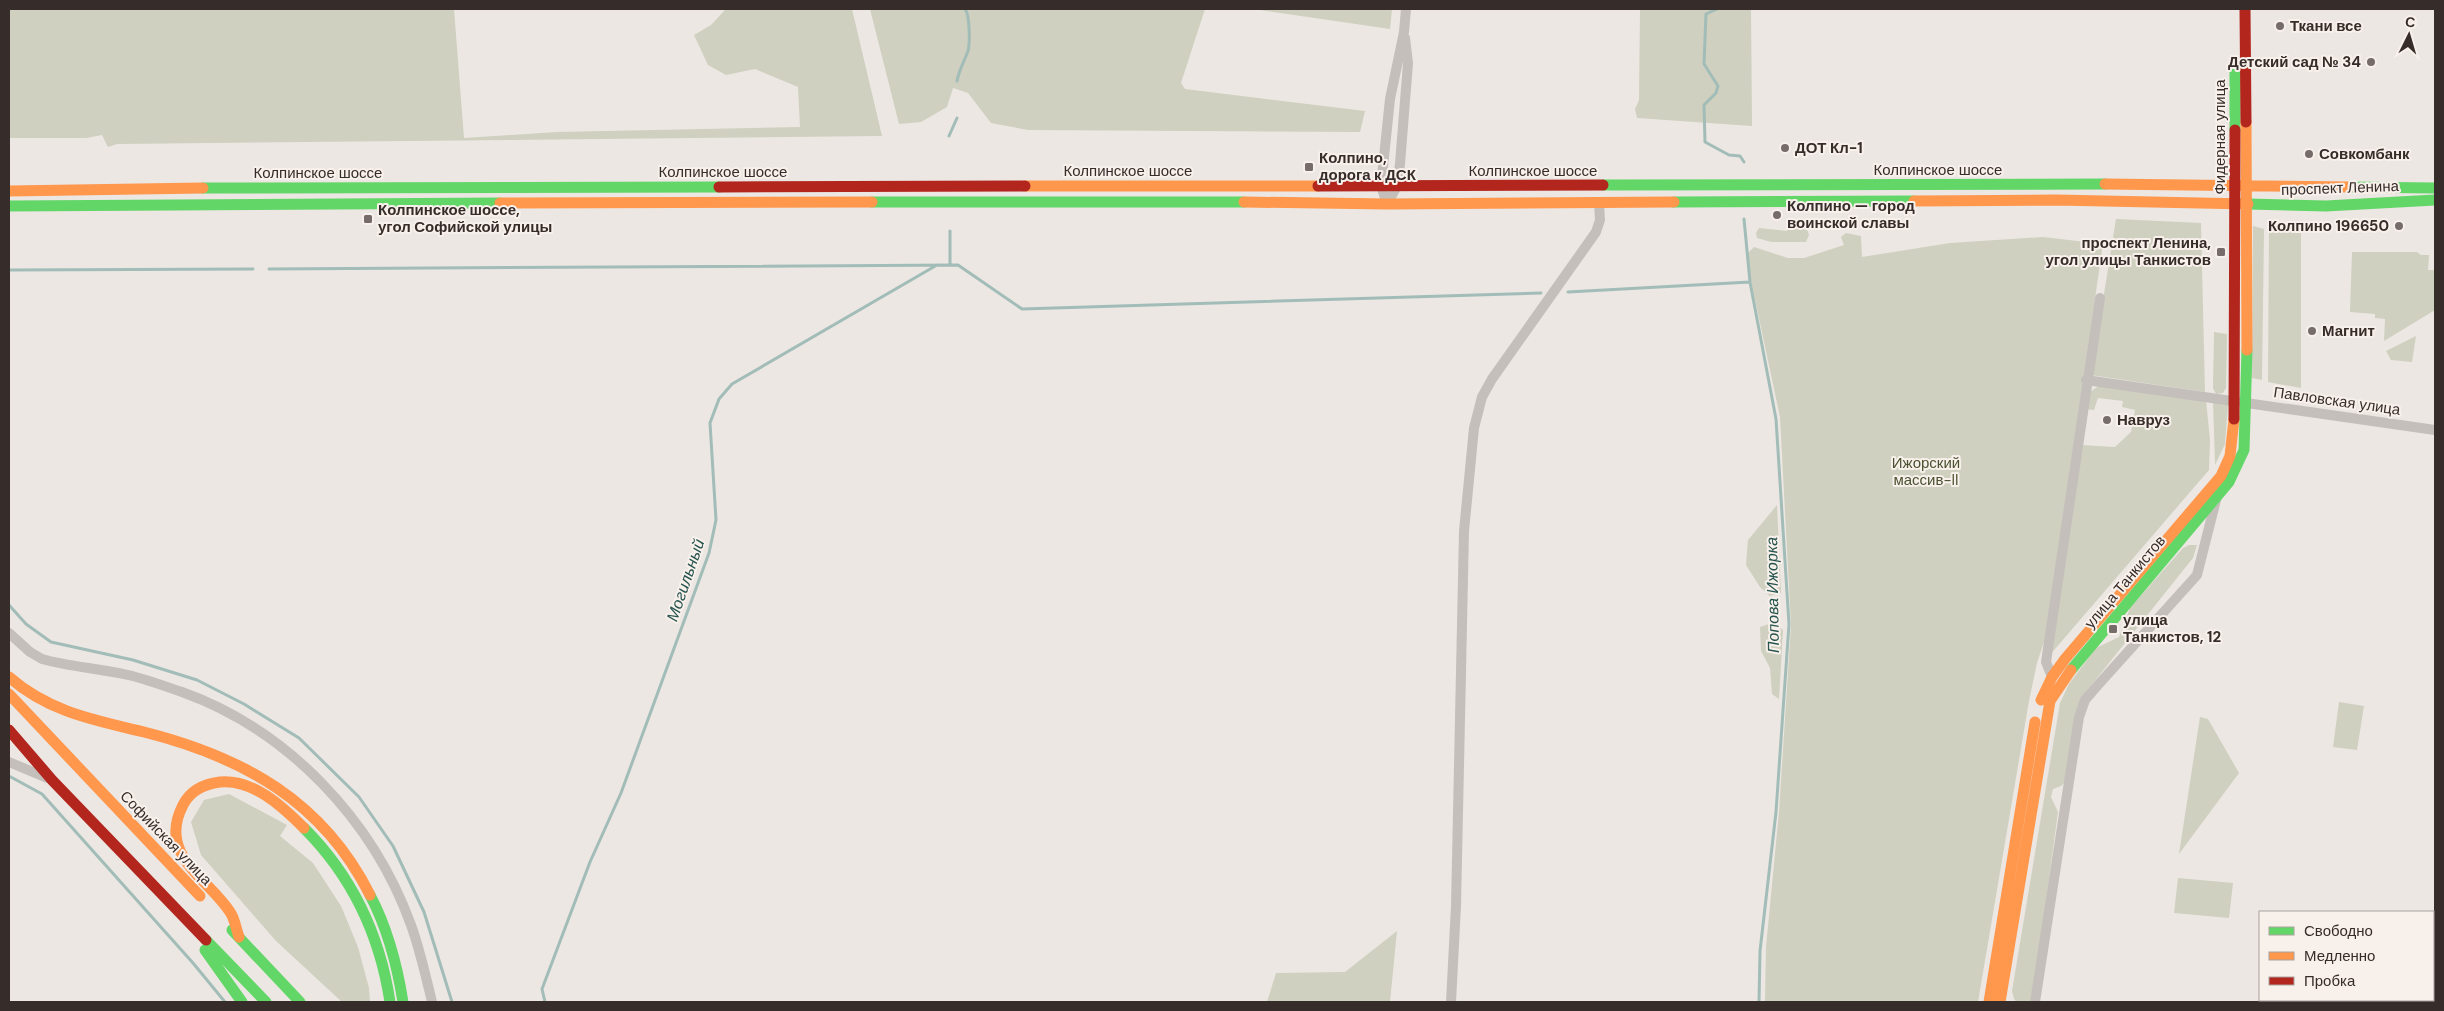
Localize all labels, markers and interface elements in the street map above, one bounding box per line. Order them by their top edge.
north arrow [2384,10,2434,60]
text: С [2404,13,2416,31]
place label: Ткани все [2290,16,2362,36]
marker: Ткани все [2274,20,2286,32]
place label: Детский сад № 34 [2228,52,2361,72]
marker: Детский сад № 34 [2365,56,2377,68]
street label: Фидерная улица [2210,79,2230,195]
place label: ДОТ Кл-1 [1795,138,1863,158]
marker: ДОТ Кл-1 [1779,142,1791,154]
place label: Совкомбанк [2319,144,2410,164]
place label: Колпино, дорога к ДСК [1319,148,1417,185]
marker: Совкомбанк [2303,148,2315,160]
street label: Колпинское шоссе [1874,160,2002,180]
street label: Колпинское шоссе [1064,161,1192,181]
marker: Колпино, дорога к ДСК [1303,161,1315,173]
street label: Колпинское шоссе [1469,161,1597,181]
street label: Колпинское шоссе [659,162,787,182]
street label: Колпинское шоссе [254,163,382,183]
street label: проспект Ленина [2281,176,2400,200]
place label: Колпино — город воинской славы [1787,196,1915,233]
place label: Колпинское шоссе, угол Софийской улицы [378,200,552,237]
marker: Колпино — город воинской славы [1771,209,1783,221]
marker: Колпинское шоссе, угол Софийской улицы [362,213,374,225]
place label: Колпино 196650 [2268,216,2389,236]
marker: Колпино 196650 [2393,220,2405,232]
place label: проспект Ленина, угол улицы Танкистов [2046,233,2211,270]
marker: проспект Ленина, угол улицы Танкистов [2215,246,2227,258]
place label: Магнит [2322,321,2375,341]
marker: Магнит [2306,325,2318,337]
street label: Павловская улица [2272,382,2402,420]
place label: Навруз [2117,410,2170,430]
marker: Навруз [2101,414,2113,426]
park label: Ижорский массив-II [1892,453,1960,490]
street label: улица Танкистов [2080,531,2170,633]
water label: Могильный [662,536,709,624]
water label: Попова Ижорка [1761,537,1784,653]
place label: улица Танкистов, 12 [2123,610,2221,647]
marker: улица Танкистов, 12 [2107,623,2119,635]
street label: Софийская улица [116,786,217,890]
legend [2259,911,2434,1001]
text: Свободно [2304,921,2373,941]
text: Медленно [2304,946,2375,966]
text: Пробка [2304,971,2356,991]

